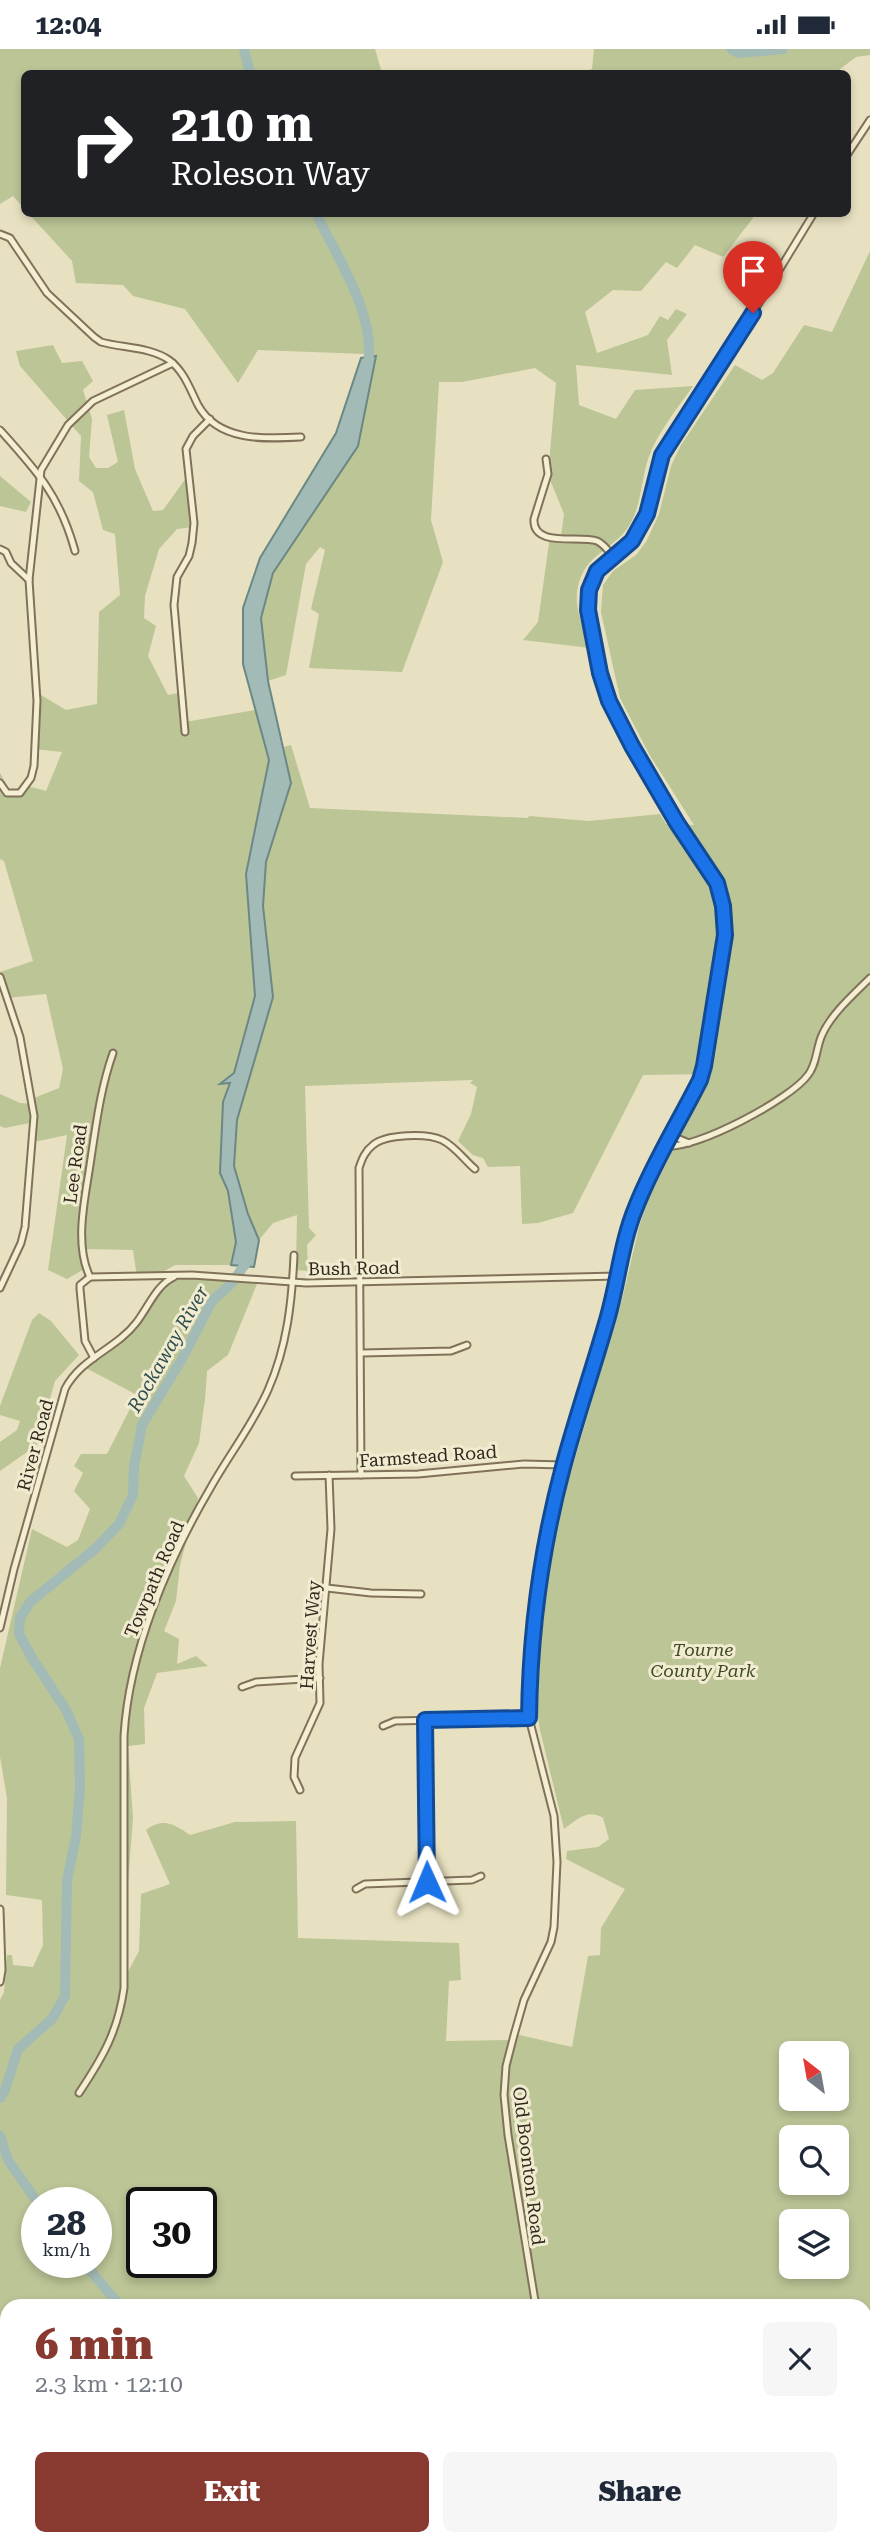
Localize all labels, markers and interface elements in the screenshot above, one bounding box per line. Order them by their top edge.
text: 12:04 [35,10,101,40]
text: 210 m [171,96,313,153]
icon: right [56,98,147,189]
text: Roleson Way [171,155,370,193]
pin [723,241,783,313]
icon: arrive [734,252,772,290]
street label: Lee Road [59,1123,91,1205]
street label: Bush Road [308,1257,401,1279]
water label: Rockaway River [122,1282,213,1417]
street label: River Road [13,1396,57,1493]
street label: Farmstead Road [358,1441,498,1471]
street label: Towpath Road [120,1517,188,1641]
street label: Harvest Way [296,1579,324,1690]
park label: Tourne County Park [650,1639,756,1681]
position arrow [390,1845,464,1919]
north arrow [779,2041,849,2111]
map controls [779,2041,849,2279]
street label: Old Boonton Road [509,2085,549,2247]
button: search [779,2125,849,2195]
speed limit sign: 30 [126,2187,217,2278]
text: 28 [47,2203,86,2244]
button: layers [779,2209,849,2279]
text: km/h [42,2239,91,2260]
text: 6 min [35,2320,153,2369]
button: close [763,2322,837,2396]
text: 2.3 km · 12:10 [35,2371,183,2398]
button: Exit [35,2452,429,2532]
button: Share [443,2452,837,2532]

